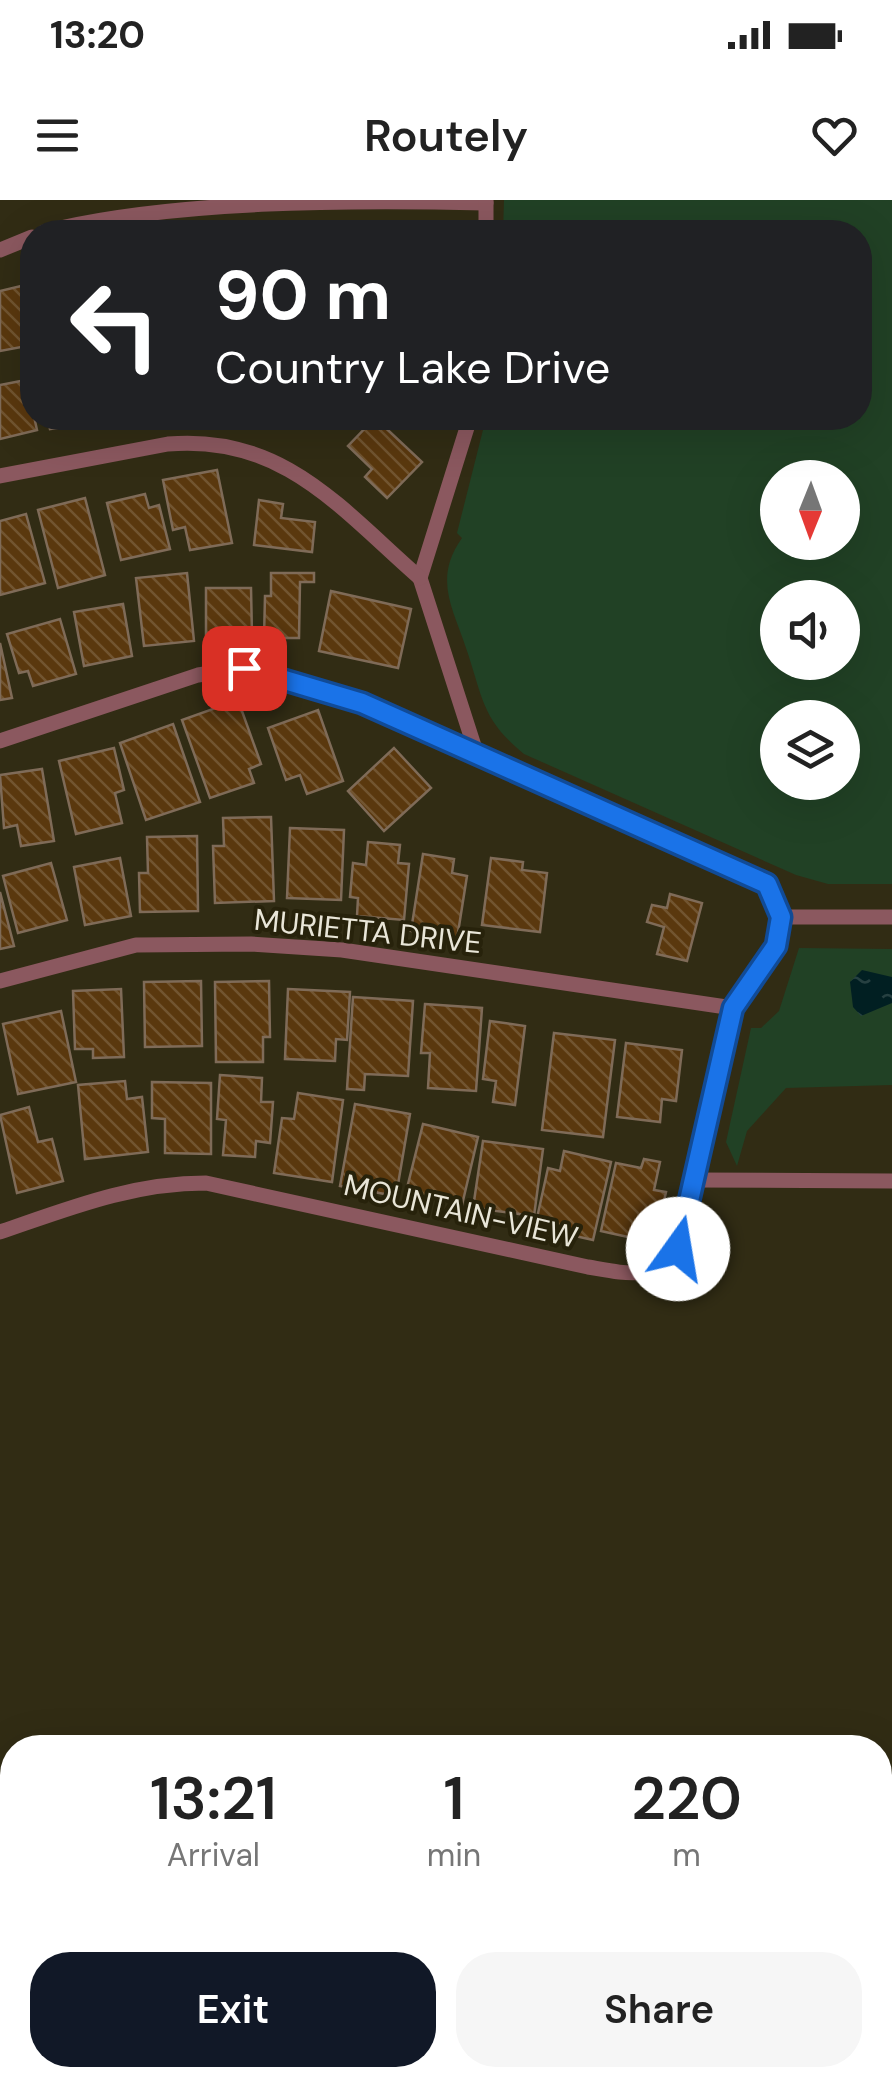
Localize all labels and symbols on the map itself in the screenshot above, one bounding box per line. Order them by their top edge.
north arrow [760,460,860,560]
pin [202,626,287,711]
street label: MURIETTA DRIVE [252,900,484,962]
street label: MOUNTAIN-VIEW [340,1165,582,1257]
position arrow [626,1197,730,1301]

